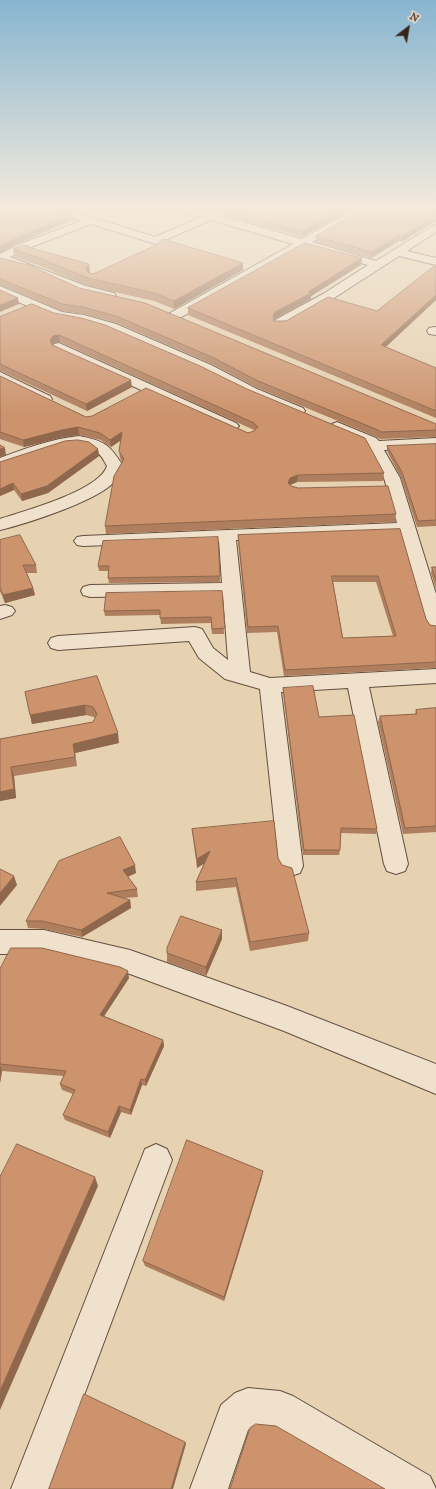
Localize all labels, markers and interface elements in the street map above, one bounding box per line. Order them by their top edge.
north arrow [388,8,428,48]
text: N [408,10,421,25]

